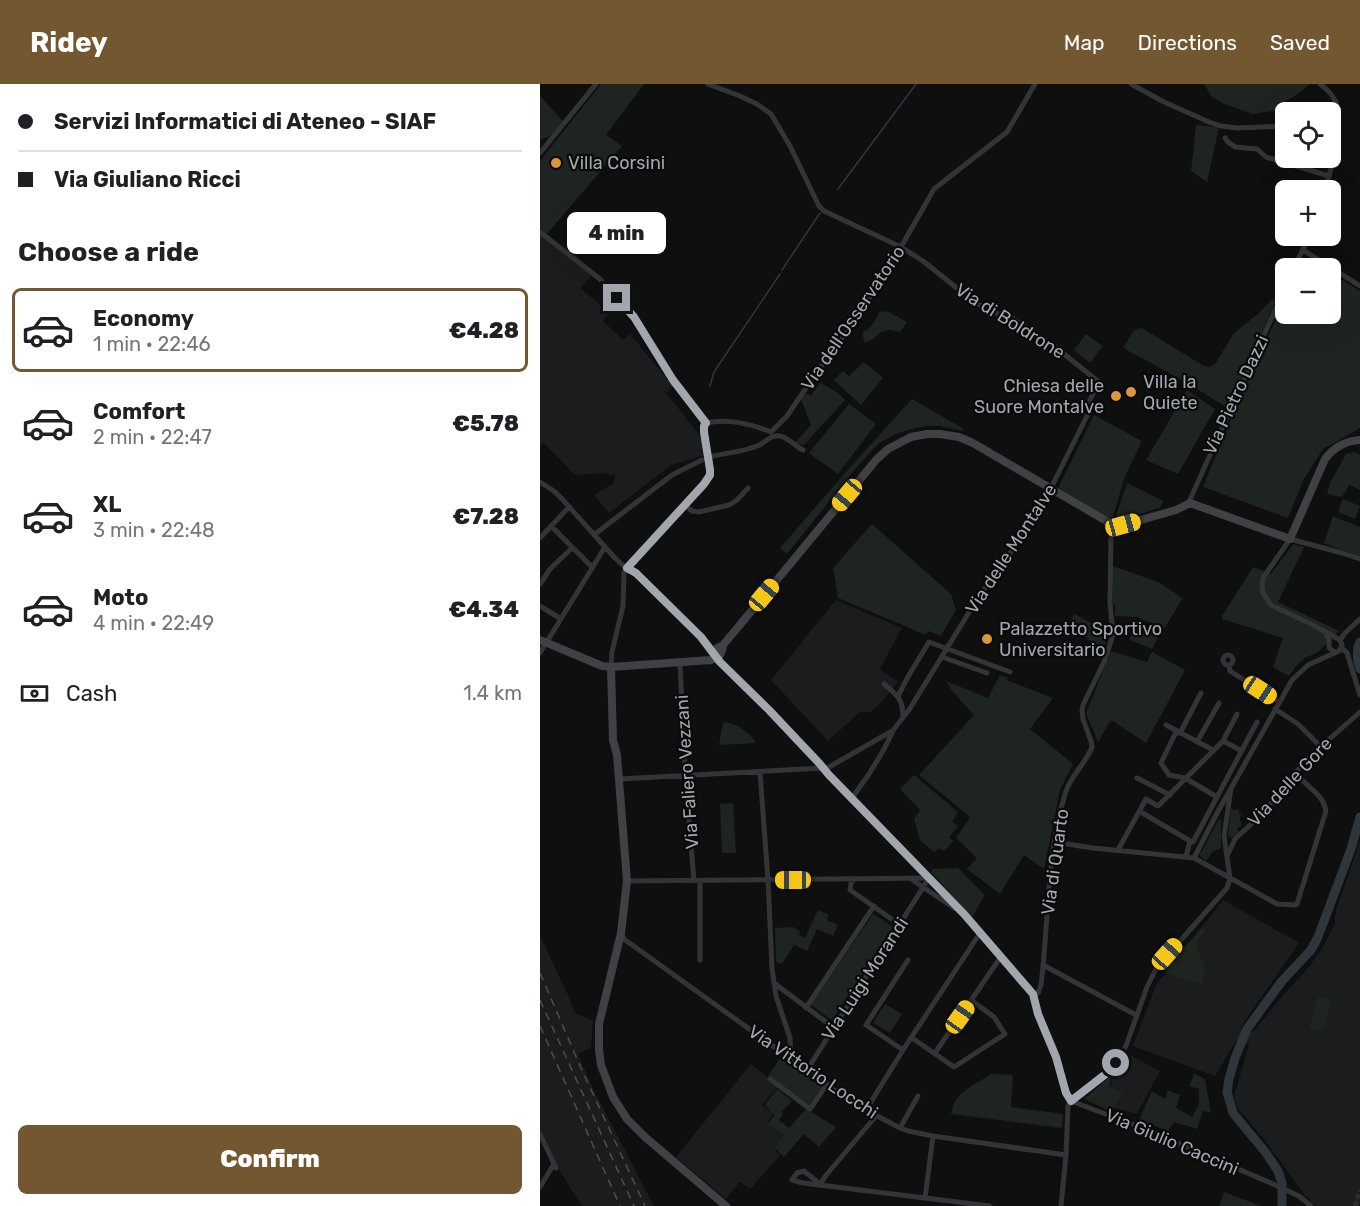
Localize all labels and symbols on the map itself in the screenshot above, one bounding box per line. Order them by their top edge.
place label: Villa Corsini [568,152,665,174]
marker: Villa Corsini [549,156,563,170]
callout: 4 min [568,211,667,253]
street label: Via dell'Osservatorio [796,241,910,395]
street label: Via di Boldrone [951,278,1069,364]
route end [603,284,630,311]
street label: Via Pietro Dazzi [1199,332,1273,458]
place label: Villa la Quiete [1143,371,1198,414]
place label: Chiesa delle Suore Montalve [974,375,1104,418]
marker: Villa la Quiete [1124,385,1138,399]
marker: Chiesa delle Suore Montalve [1109,389,1123,403]
car [829,475,865,515]
street label: Via delle Montalve [961,480,1061,618]
car [1103,512,1143,538]
car [746,575,782,615]
place label: Palazzetto Sportivo Universitario [999,618,1162,661]
marker: Palazzetto Sportivo Universitario [980,632,994,646]
car [1240,673,1280,707]
street label: Via Faliero Vezzani [671,694,703,850]
street label: Via delle Gore [1243,733,1337,831]
street label: Via di Quarto [1037,807,1073,917]
car [775,871,811,889]
street label: Via Luigi Morandi [817,913,913,1045]
car [1148,935,1186,973]
car [942,997,978,1037]
street label: Via Vittorio Locchi [744,1020,882,1124]
route start [1102,1049,1129,1076]
street label: Via Giulio Caccini [1102,1104,1242,1180]

